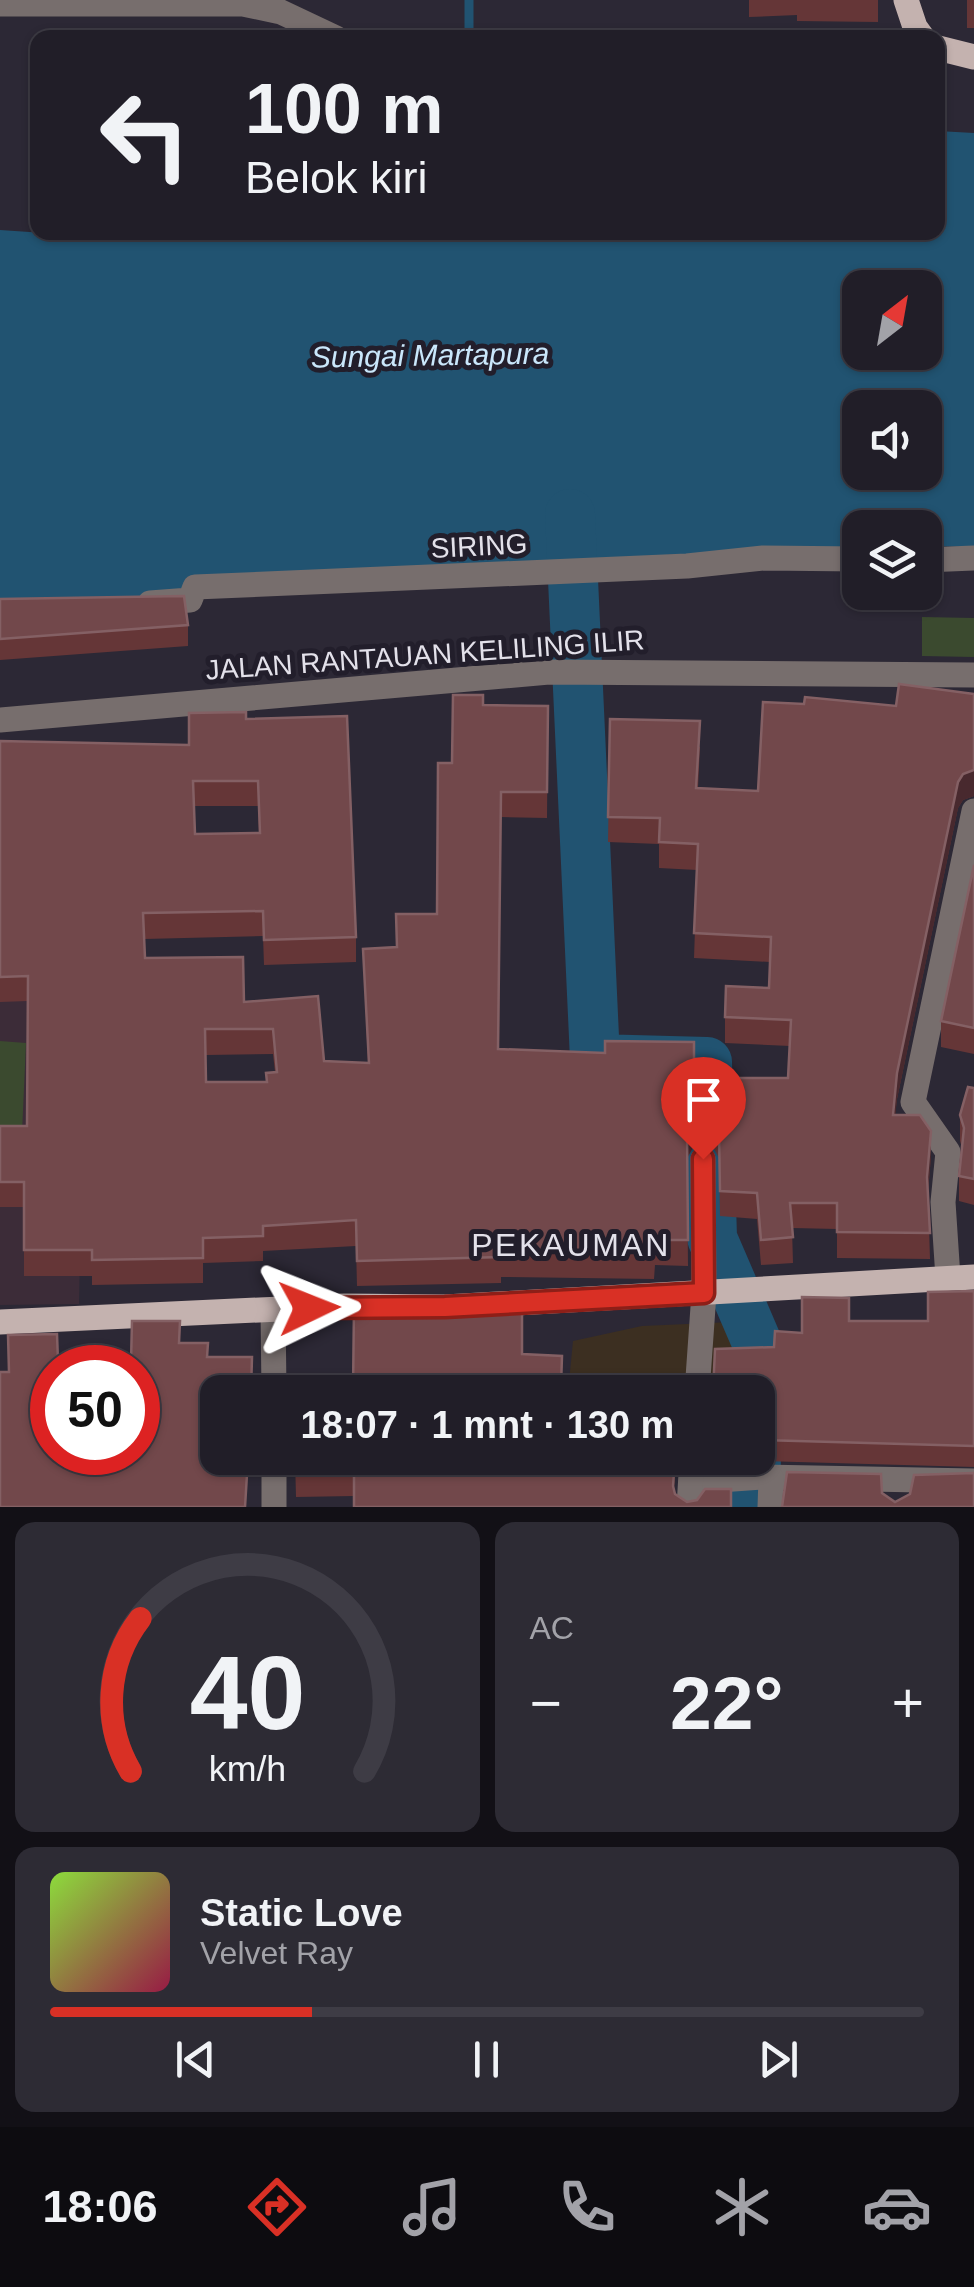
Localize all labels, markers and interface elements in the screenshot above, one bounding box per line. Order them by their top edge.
icon: left [80,70,210,200]
text: 100 m [245,70,443,148]
text: Belok kiri [245,152,428,203]
north arrow [842,270,942,370]
map controls [842,270,942,610]
water label: Sungai Martapura [310,336,550,374]
button: sound [842,390,942,490]
button: layers [842,510,942,610]
street label: SIRING [430,528,528,564]
street label: JALAN RANTAUAN KELILING ILIR [205,624,645,686]
pin [661,1057,746,1160]
icon: arrive [676,1072,731,1127]
district label: PEKAUMAN [471,1227,671,1263]
position arrow [257,1256,361,1360]
speed limit sign: 50 [30,1345,160,1475]
text: 18:07 · 1 mnt · 130 m [301,1404,674,1446]
text: AC [530,1610,574,1646]
text: 40 [189,1635,305,1751]
text: 22° [670,1661,783,1745]
text: − [530,1672,562,1734]
text: + [892,1672,924,1734]
text: km/h [209,1749,286,1789]
text: Static Love [200,1892,403,1934]
text: Velvet Ray [200,1935,353,1971]
icon: previous [168,2032,223,2087]
icon: pause [459,2032,514,2087]
icon: next [751,2032,806,2087]
icon: directions [242,2172,312,2242]
icon: music [397,2172,467,2242]
icon: phone [552,2172,622,2242]
icon: climate [707,2172,777,2242]
icon: car [862,2172,932,2242]
text: 18:06 [42,2181,158,2232]

